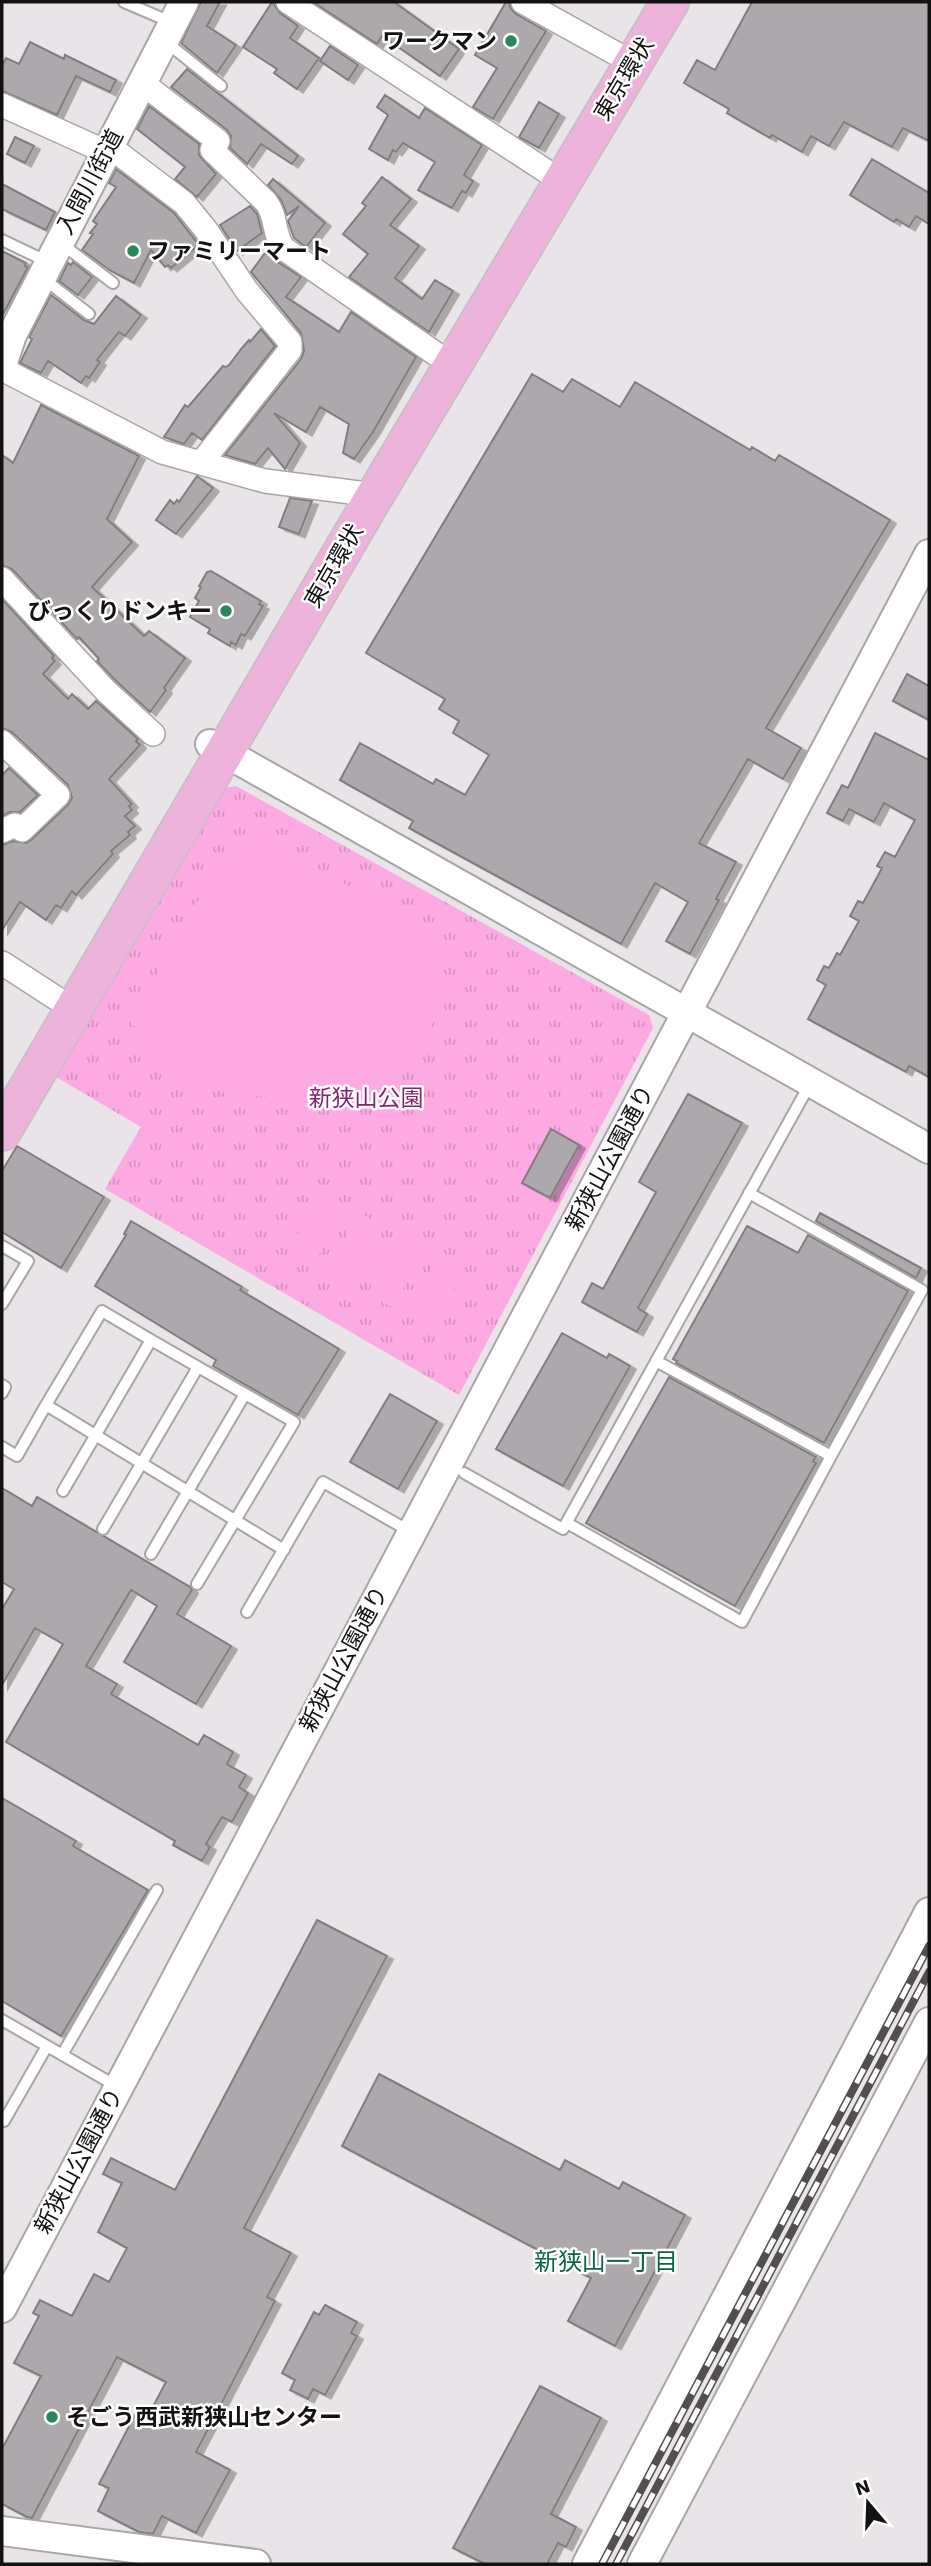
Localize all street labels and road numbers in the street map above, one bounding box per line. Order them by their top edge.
street label: 東京環状 [589,33,659,125]
street label: 入間川街道 [51,125,129,239]
street label: 東京環状 [299,519,369,613]
street label: 新狭山公園通り [560,1081,660,1235]
street label: 新狭山公園通り [294,1582,394,1736]
street label: 新狭山公園通り [29,2084,129,2238]

